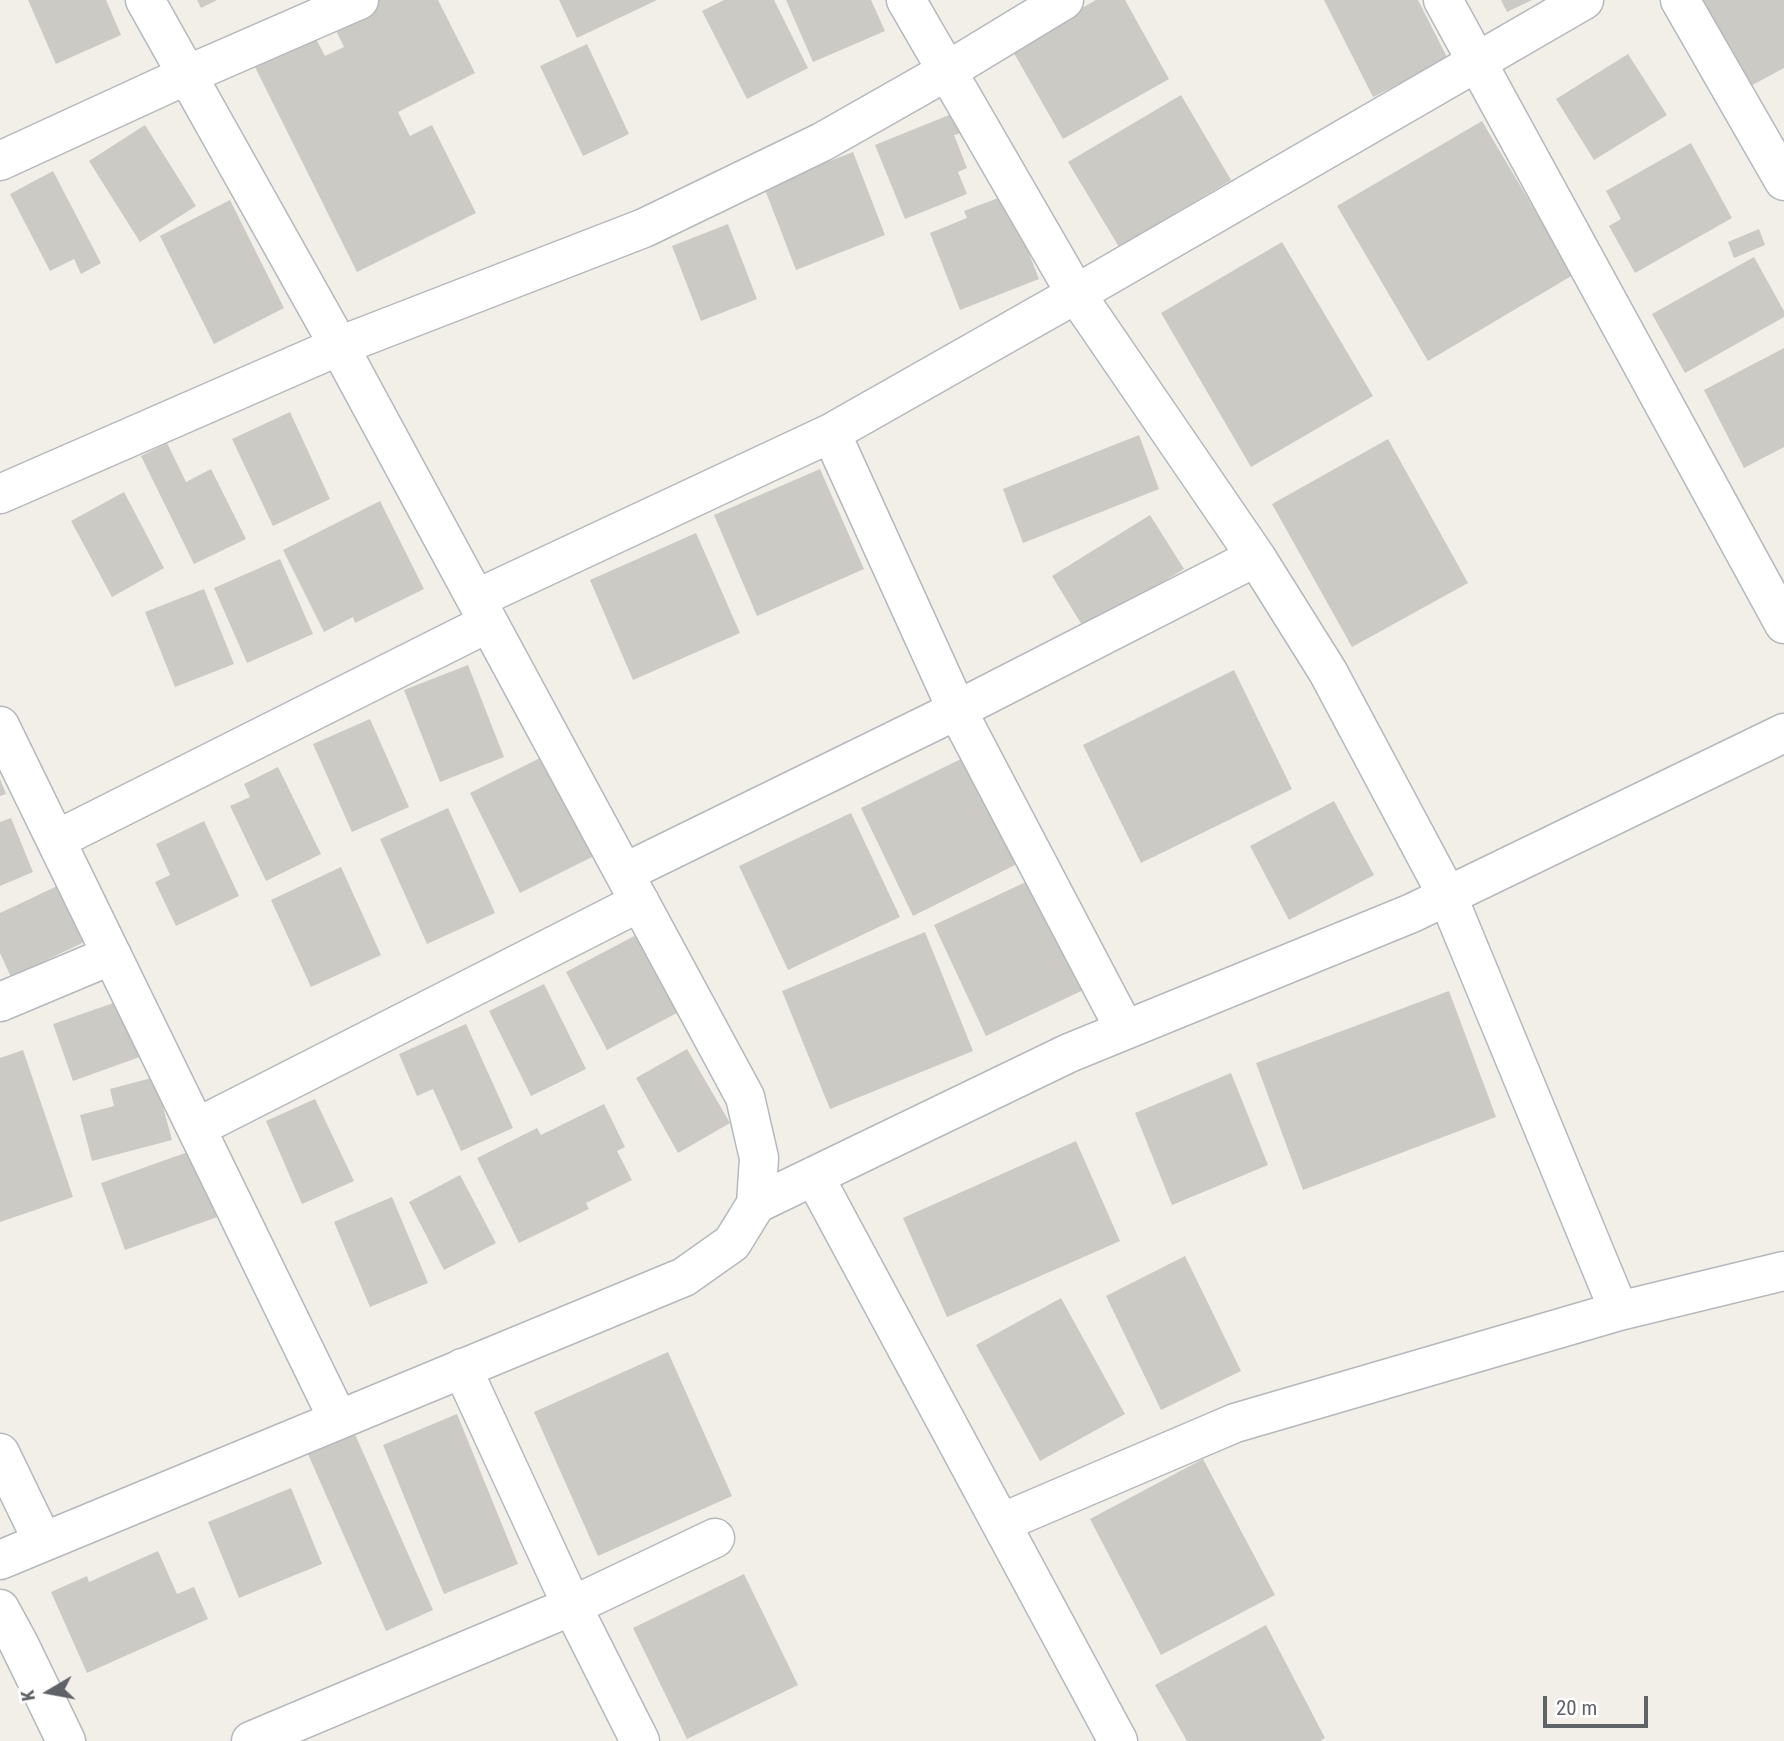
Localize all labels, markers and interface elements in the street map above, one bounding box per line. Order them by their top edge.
north arrow [14,1657,84,1727]
scale bar [1546,1682,1651,1726]
text: K [16,1689,40,1703]
text: 20 m [1556,1696,1597,1720]

